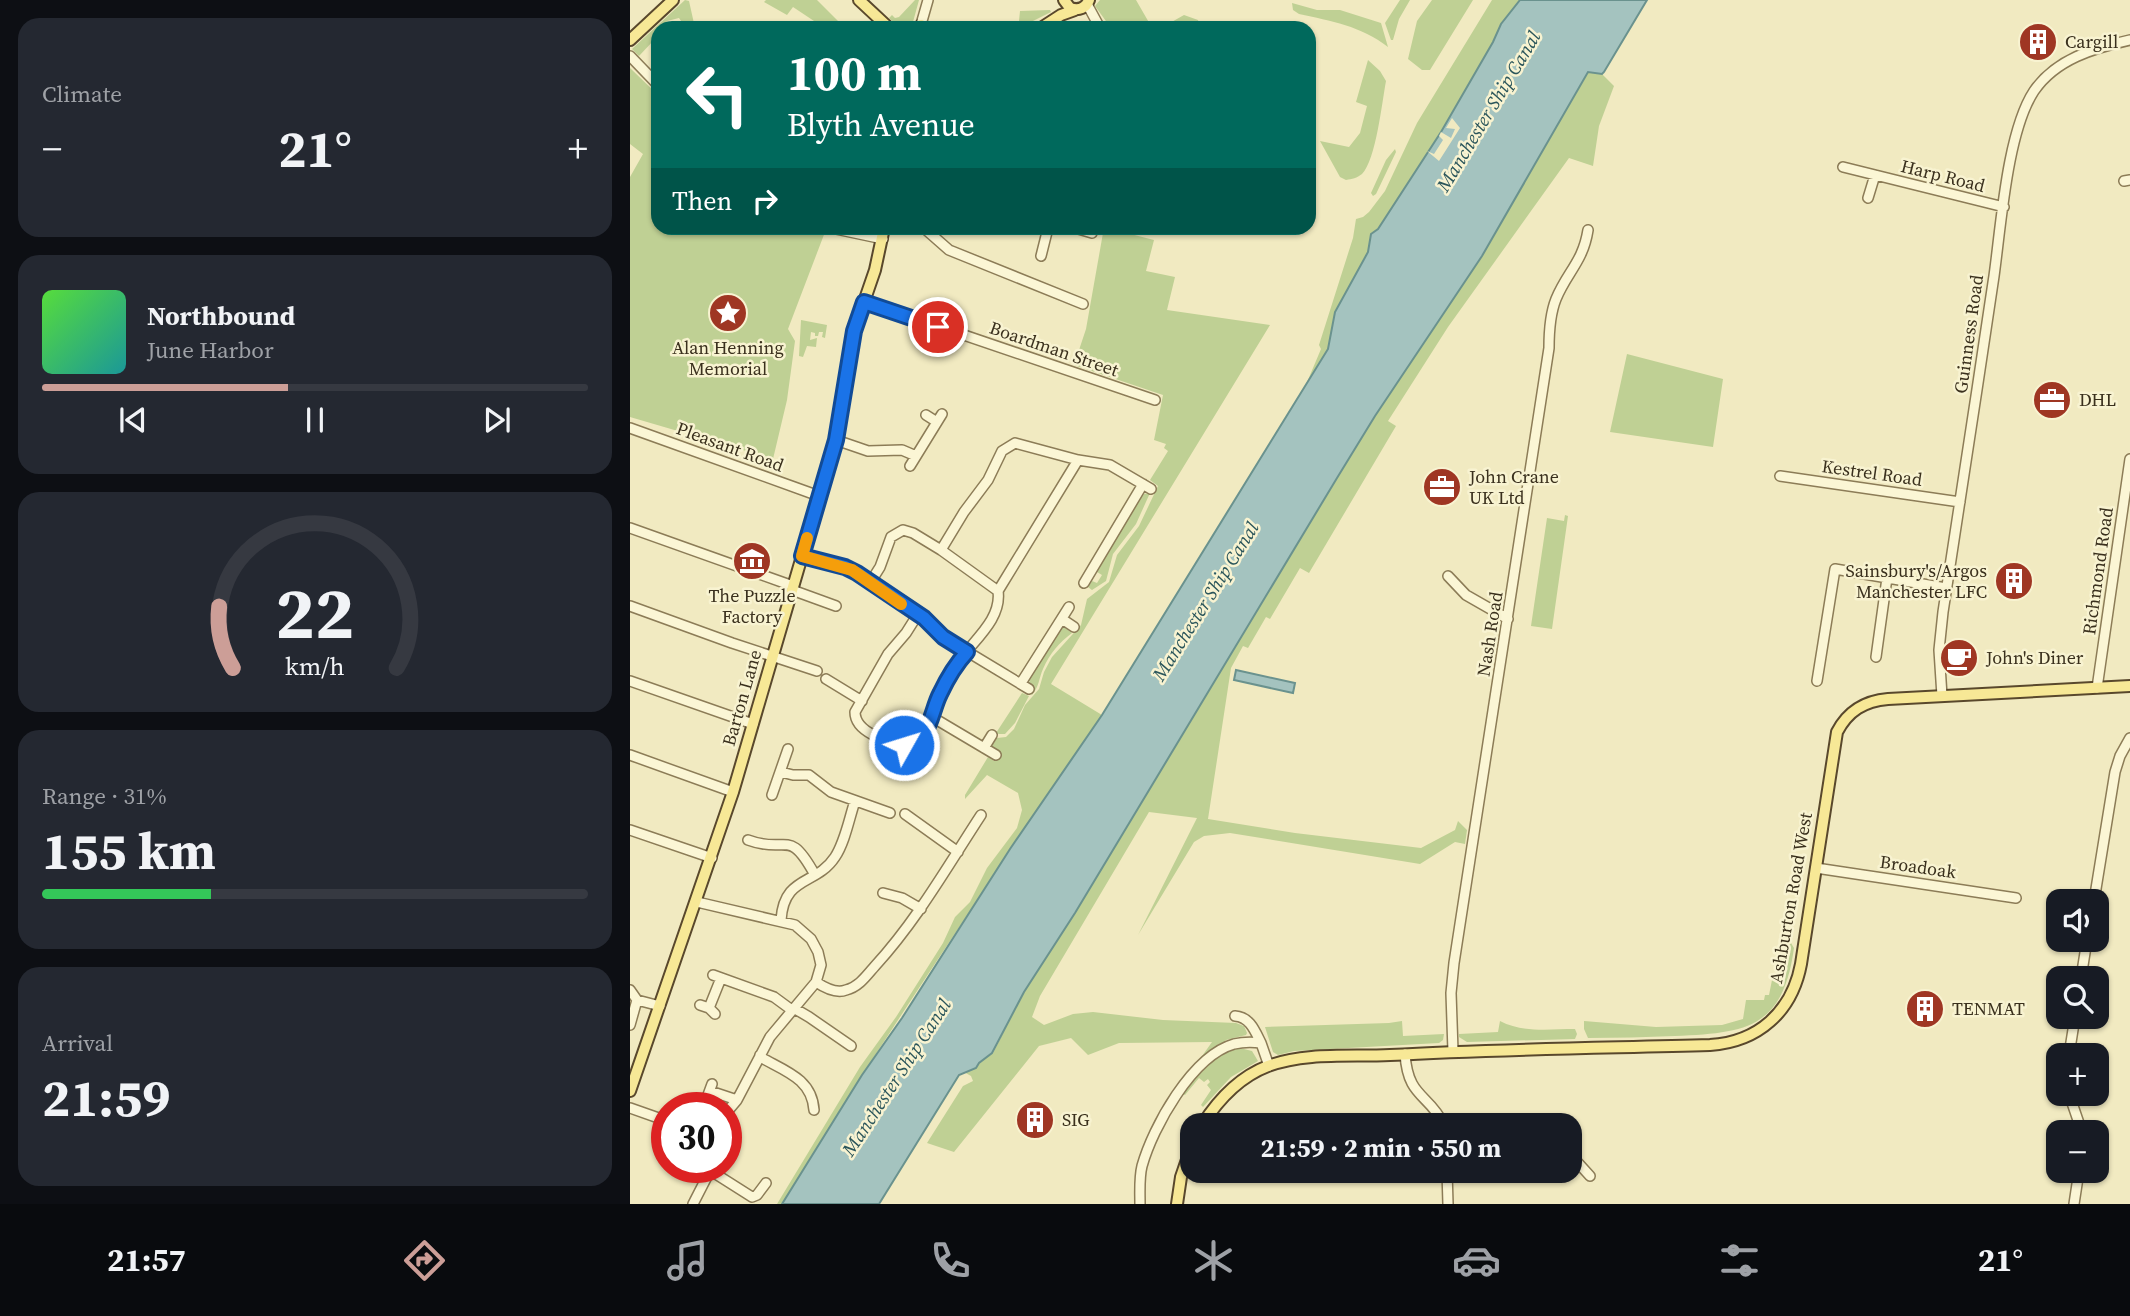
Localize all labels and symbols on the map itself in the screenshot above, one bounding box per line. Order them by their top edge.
building icon: Cargill [2017,21,2059,63]
water label: Manchester Ship Canal [1429,25,1547,197]
place label: Cargill [2065,29,2118,54]
street label: Harp Road [1898,153,1988,198]
street label: Guinness Road [1948,273,1989,395]
place icon: Alan Henning Memorial [707,292,749,334]
pin [908,297,968,357]
street label: Boardman Street [986,315,1122,382]
place label: Alan Henning Memorial [672,335,784,381]
office icon: DHL [2031,379,2073,421]
place label: DHL [2079,387,2116,412]
street label: Pleasant Road [673,416,787,478]
street label: Kestrel Road [1820,453,1924,492]
place label: John Crane UK Ltd [1468,464,1559,510]
office icon: John Crane UK Ltd [1421,466,1463,508]
street label: Richmond Road [2076,505,2119,636]
water label: Manchester Ship Canal [1145,516,1265,686]
museum icon: The Puzzle Factory [731,540,773,582]
place label: Sainsbury's/Argos Manchester LFC [1846,558,1987,604]
building icon: Sainsbury's/Argos Manchester LFC [1993,560,2035,602]
place label: The Puzzle Factory [708,583,796,629]
street label: Nash Road [1470,590,1509,678]
cafe icon: John's Diner [1938,637,1980,679]
place label: John's Diner [1985,645,2084,670]
street label: Barton Lane [716,647,767,749]
position arrow [867,708,941,782]
street label: Ashburton Road West [1763,810,1818,985]
street label: Broadoak [1878,849,1958,884]
building icon: TENMAT [1904,988,1946,1030]
water label: Manchester Ship Canal [835,993,957,1162]
place label: TENMAT [1952,996,2025,1021]
speed limit sign: 30 [651,1092,742,1183]
building icon: SIG [1014,1099,1056,1141]
place label: SIG [1062,1107,1090,1132]

